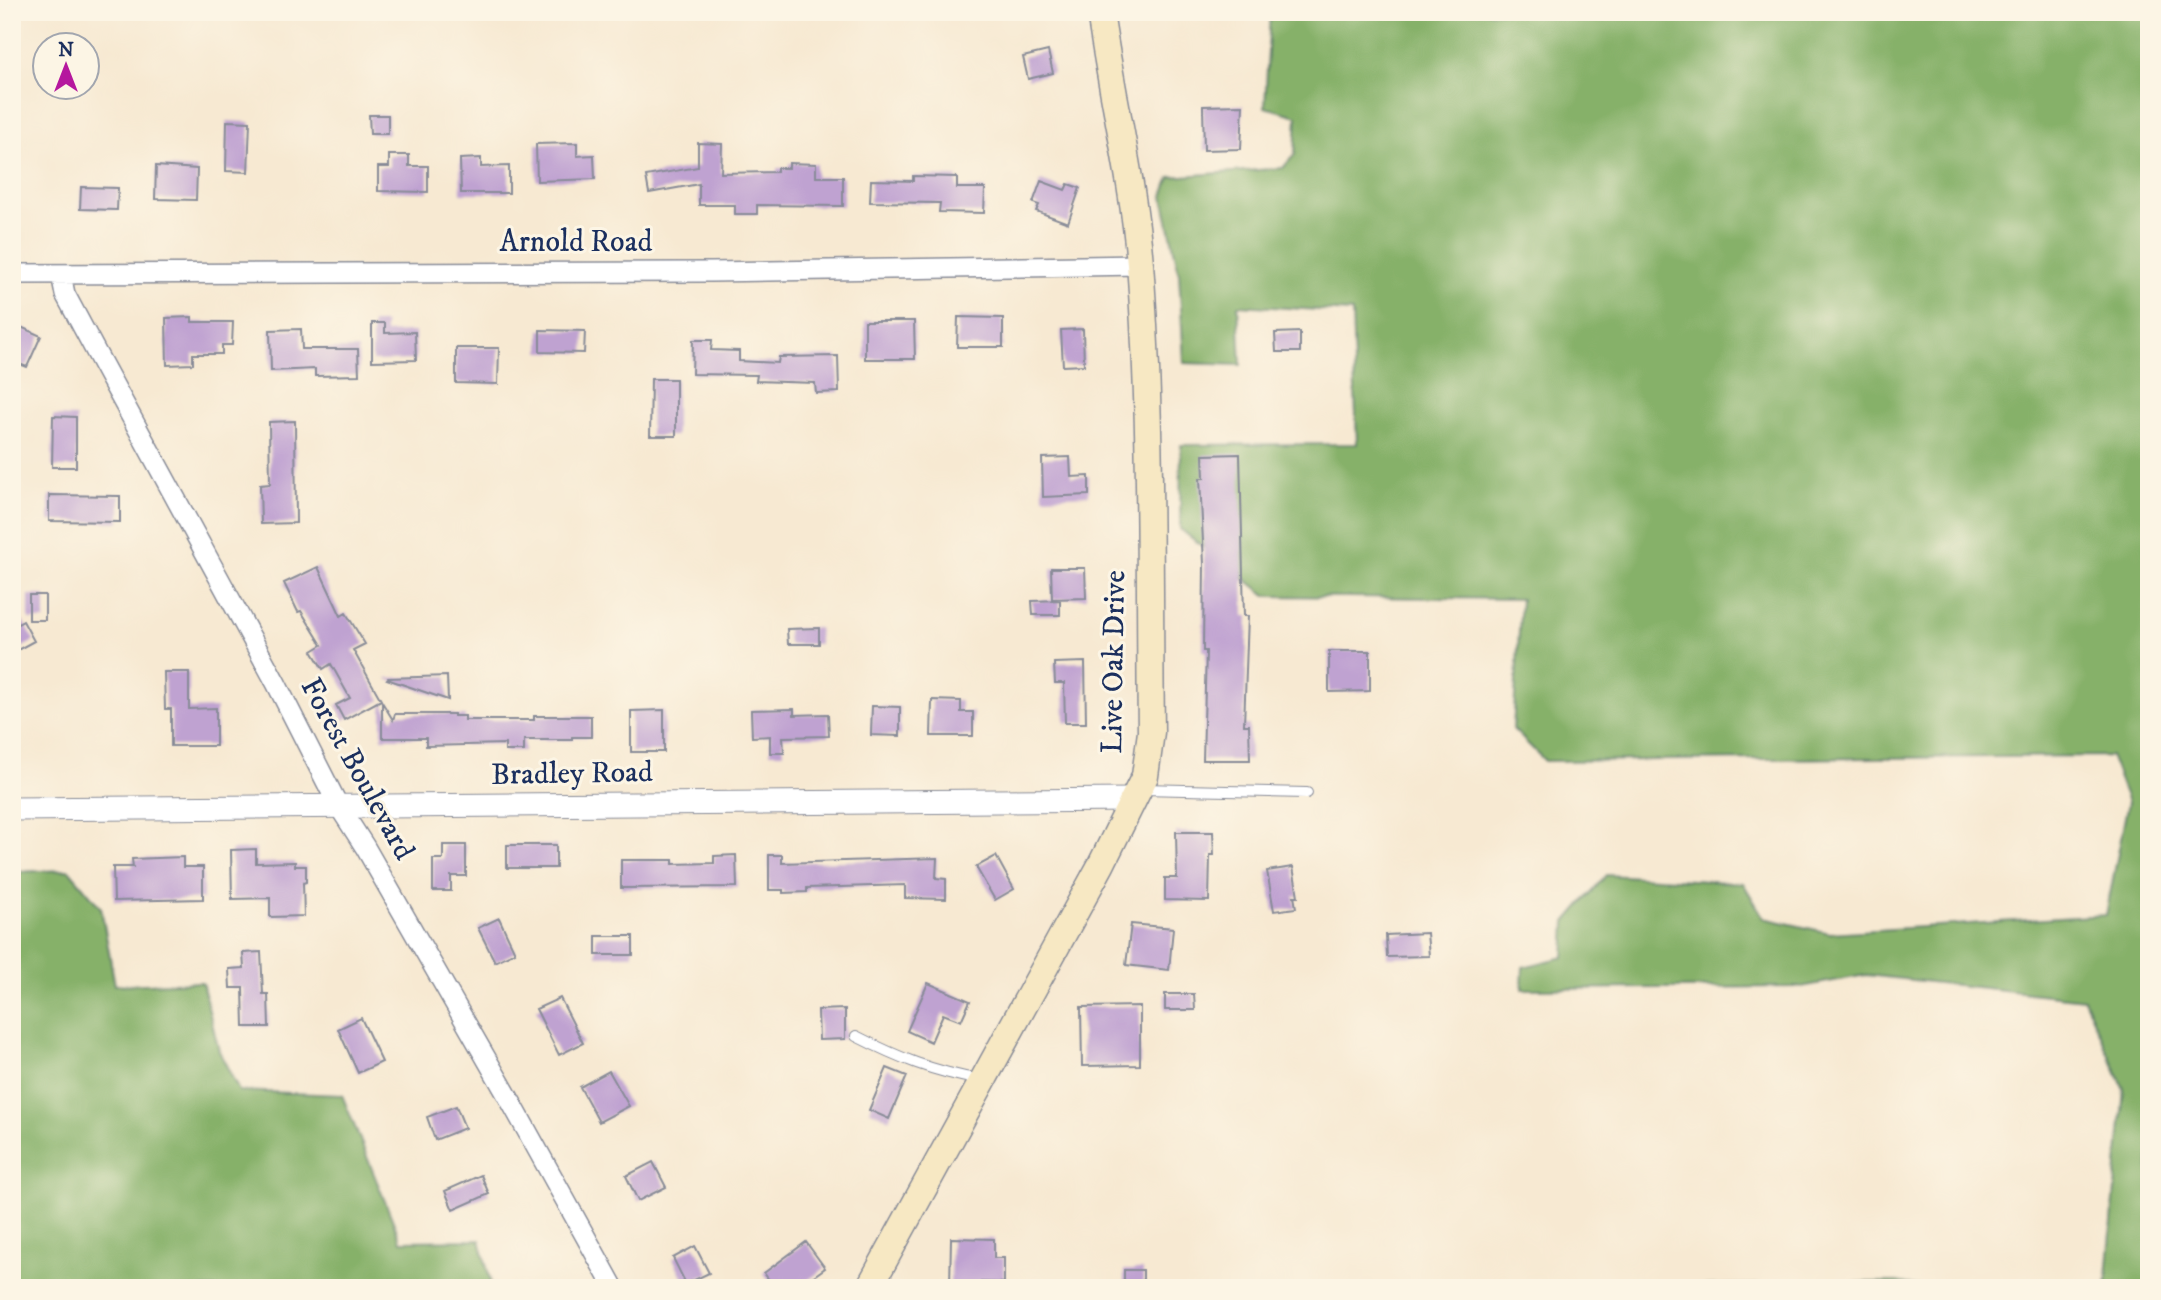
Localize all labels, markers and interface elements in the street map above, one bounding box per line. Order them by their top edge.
north arrow [32,32,102,102]
text: N [58,39,74,62]
street label: Arnold Road [500,224,652,261]
street label: Live Oak Drive [1094,570,1134,754]
street label: Forest Boulevard [292,671,422,867]
street label: Bradley Road [491,754,653,794]

